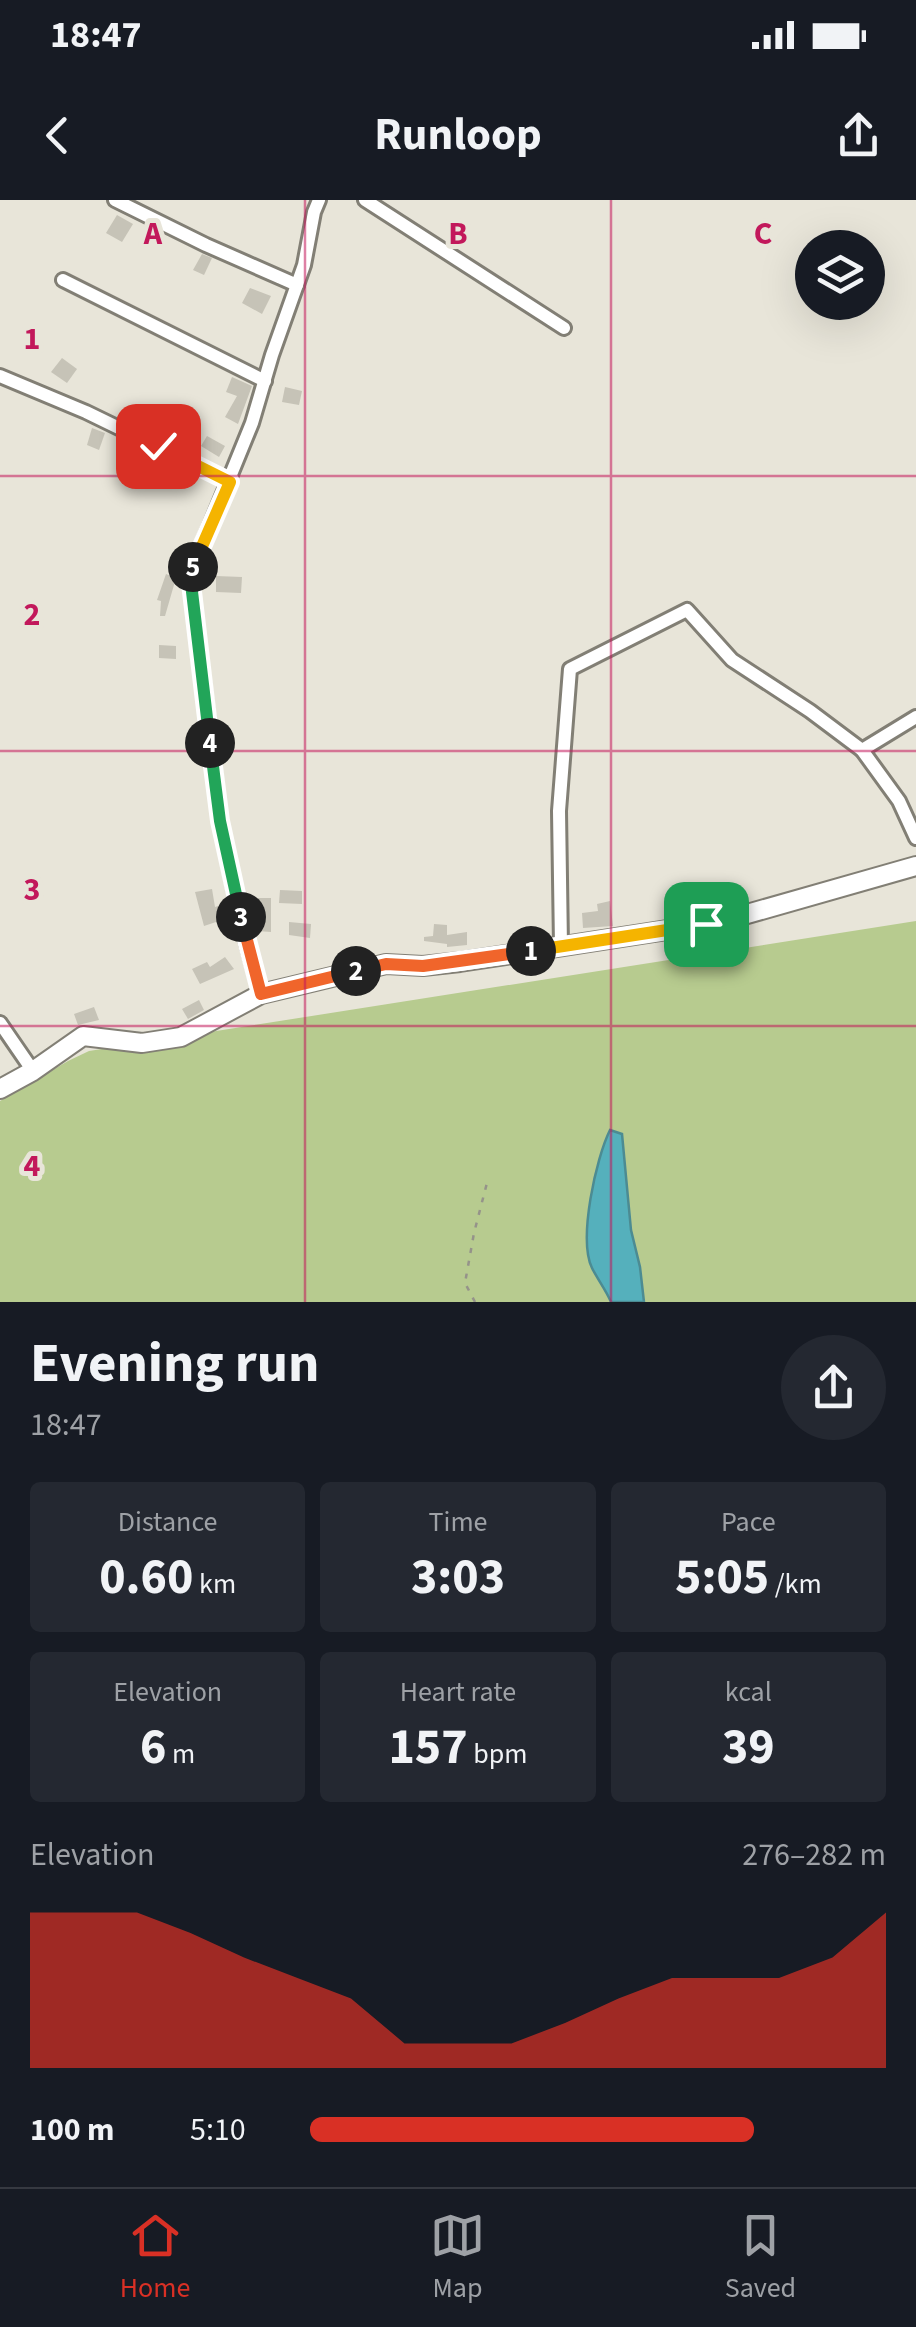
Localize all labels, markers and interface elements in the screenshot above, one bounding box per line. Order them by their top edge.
text: 18:47 [50,8,142,62]
text: Runloop [374,103,542,167]
icon: back [30,108,85,163]
icon: share [831,108,886,163]
text: A [143,211,163,257]
text: B [448,211,468,257]
text: C [754,211,772,257]
map controls [795,230,885,320]
button: layers [795,230,885,320]
text: 1 [24,316,40,362]
pin [116,404,201,489]
icon: check [131,419,186,474]
pin: 5 [168,542,218,592]
text: 5 [186,547,200,587]
text: 2 [24,592,40,638]
pin: 4 [185,718,235,768]
text: 4 [203,723,217,763]
text: 3 [24,867,40,913]
pin [664,882,749,967]
pin: 3 [216,892,266,942]
text: 3 [234,897,248,937]
icon: arrive [679,897,734,952]
pin: 1 [506,926,556,976]
text: 1 [524,931,538,971]
pin: 2 [331,946,381,996]
text: 2 [349,951,363,991]
text: 4 [24,1143,41,1189]
text: Evening run [30,1325,319,1403]
button: share [781,1335,886,1440]
text: 18:47 [30,1402,102,1448]
text: Distance [118,1502,217,1542]
text: Time [428,1502,487,1542]
text: Pace [721,1502,776,1542]
text: 0.60 [99,1542,193,1613]
text: 3:03 [411,1542,505,1613]
text: 5:05 [675,1542,769,1613]
text: km [193,1564,236,1604]
text: /km [769,1564,822,1604]
text: Elevation [113,1672,222,1712]
text: Heart rate [400,1672,516,1712]
text: kcal [725,1672,772,1712]
text: 6 [140,1712,166,1783]
text: 157 [388,1712,468,1783]
text: 39 [722,1712,775,1783]
text: m [166,1734,195,1774]
text: bpm [468,1734,528,1774]
text: Elevation [30,1832,155,1878]
text: 276–282 m [742,1832,886,1878]
text: 100 m [30,2107,115,2153]
text: 5:10 [190,2107,246,2153]
tab: Home [120,2208,190,2308]
tab: Map [430,2208,485,2308]
tab: Saved [725,2208,796,2308]

